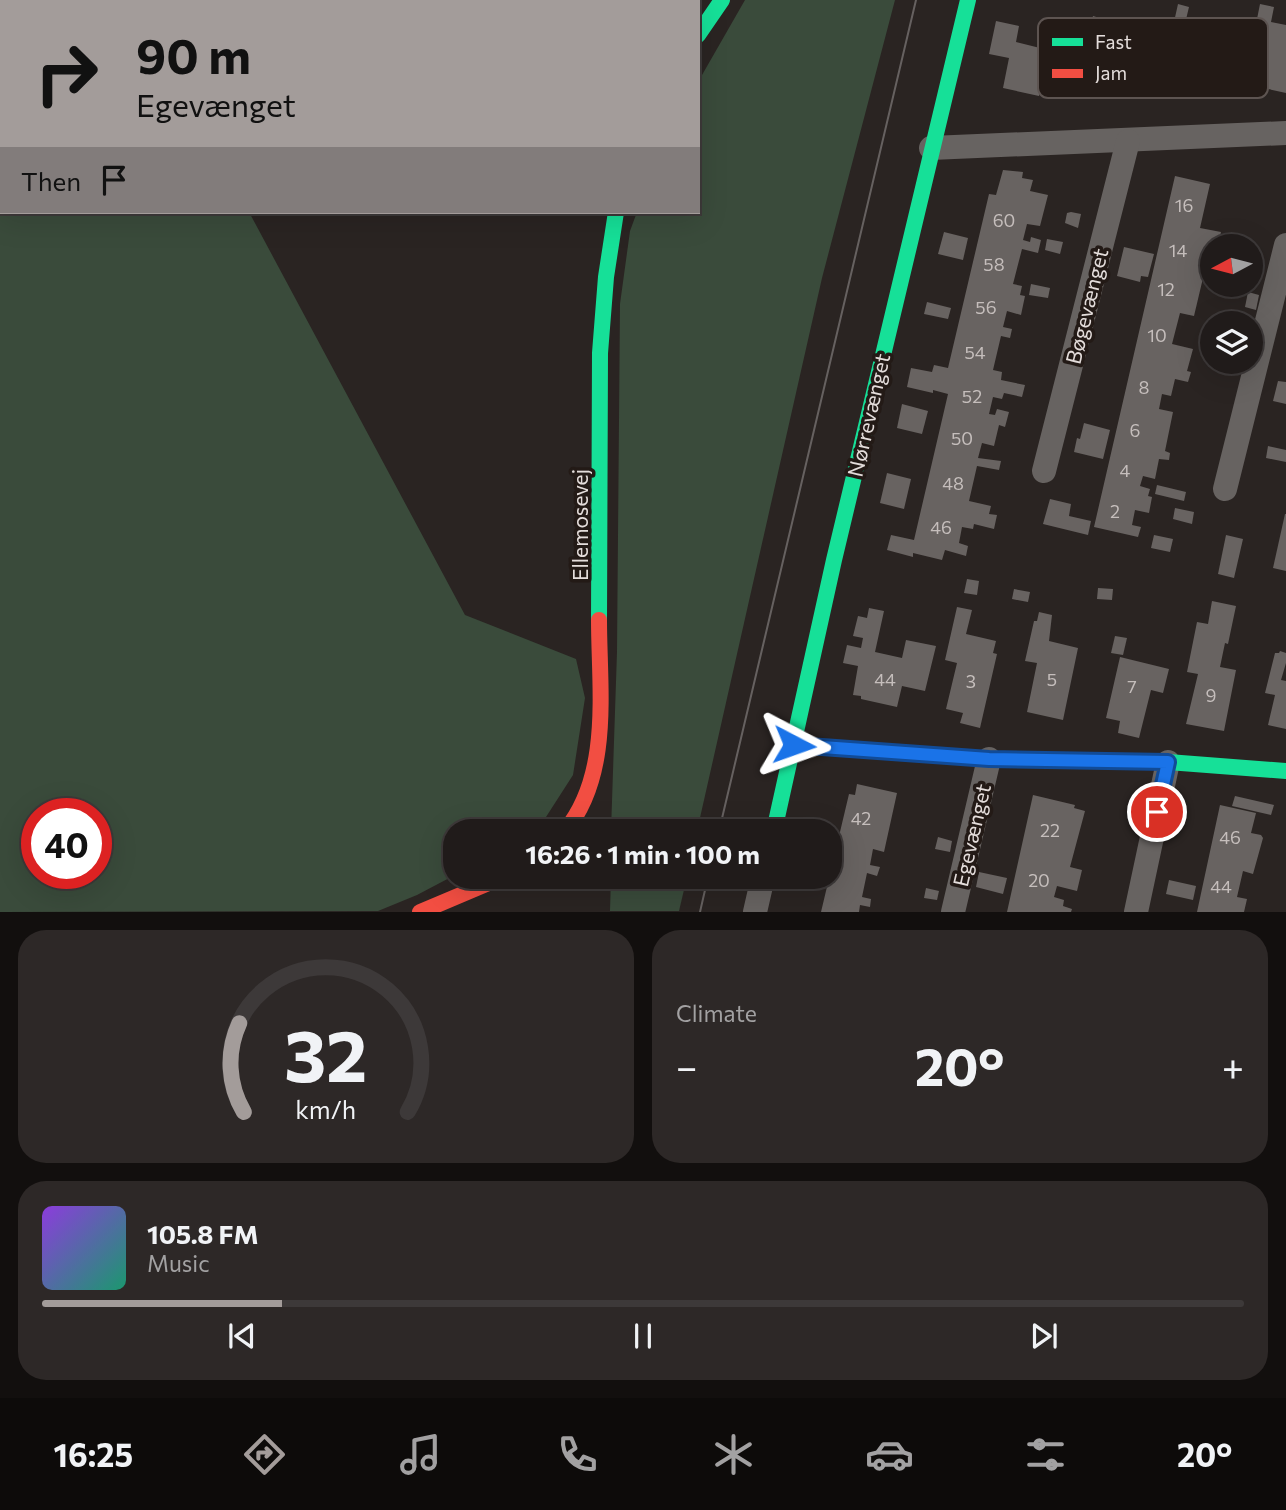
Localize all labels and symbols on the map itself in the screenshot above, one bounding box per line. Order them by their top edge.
legend [1038,18,1268,98]
text: Fast [1095,30,1132,53]
text: Jam [1095,61,1127,84]
house number: 16 [1175,194,1193,216]
house number: 60 [993,209,1015,231]
north arrow [1200,234,1264,298]
house number: 14 [1169,239,1187,261]
street label: Bøgevænget [1060,245,1112,367]
house number: 58 [983,253,1005,275]
house number: 12 [1157,278,1175,300]
house number: 56 [975,296,997,318]
house number: 10 [1147,324,1167,346]
house number: 54 [964,341,986,363]
street label: Nørrevænget [842,351,894,479]
house number: 8 [1139,376,1150,398]
house number: 52 [962,385,982,407]
house number: 6 [1130,419,1140,441]
house number: 50 [951,427,973,449]
house number: 4 [1120,459,1131,481]
street label: Ellemosevej [567,469,592,581]
house number: 48 [942,472,964,494]
house number: 2 [1110,500,1120,522]
house number: 46 [930,516,952,538]
house number: 44 [874,668,896,690]
house number: 5 [1047,668,1057,690]
house number: 3 [966,670,976,692]
house number: 7 [1127,675,1137,697]
house number: 9 [1206,684,1216,706]
position arrow [757,708,831,782]
street label: Egevænget [947,781,995,889]
pin [1127,782,1187,842]
speed limit sign: 40 [21,798,112,889]
house number: 42 [851,807,871,829]
house number: 22 [1040,819,1060,841]
house number: 46 [1219,826,1241,848]
house number: 20 [1028,869,1050,891]
house number: 44 [1210,875,1232,897]

